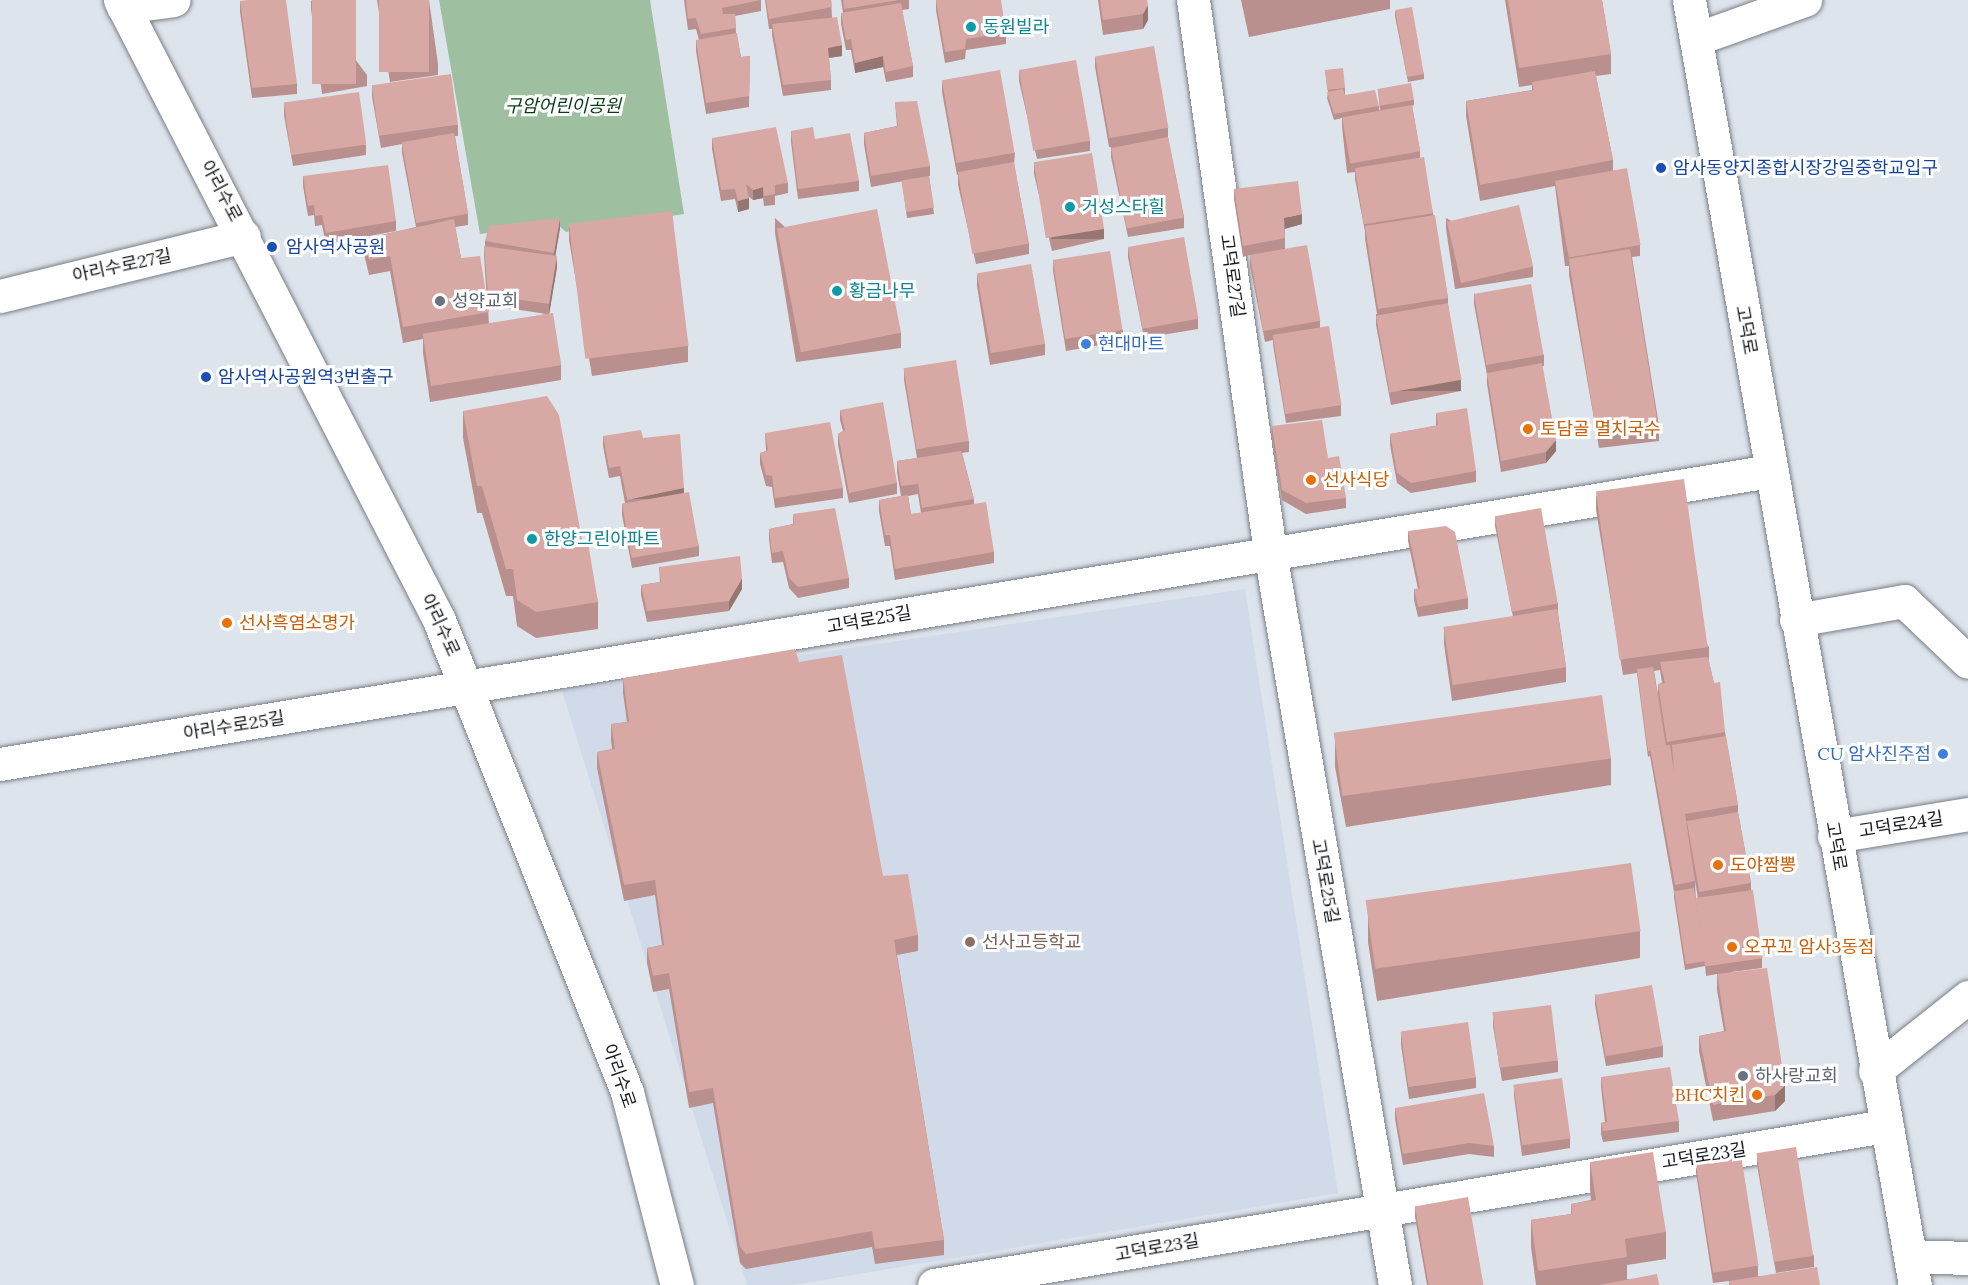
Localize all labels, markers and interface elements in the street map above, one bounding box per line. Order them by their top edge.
place label: 동원빌라 [983,16,1049,38]
marker: 동원빌라 [964,20,978,34]
park label: 구암어린이공원 [505,95,621,117]
street label: 아리수로 [196,157,246,225]
place label: 암사동양지종합시장강일중학교입구 [1673,157,1938,179]
marker: 암사동양지종합시장강일중학교입구 [1654,161,1668,175]
place label: 거성스타힐 [1082,196,1165,218]
marker: 거성스타힐 [1063,200,1077,214]
street label: 고덕로27길 [1215,233,1249,319]
place label: 암사역사공원 [286,236,385,258]
marker: 암사역사공원 [263,238,281,256]
street label: 아리수로27길 [70,245,174,287]
place label: 황금나무 [849,280,915,302]
marker: 황금나무 [830,284,844,298]
place label: 성약교회 [452,290,518,312]
marker: 성약교회 [433,294,447,308]
street label: 고덕로 [1731,304,1761,356]
place label: 현대마트 [1098,333,1164,355]
marker: 현대마트 [1079,337,1093,351]
place label: 암사역사공원역3번출구 [218,366,394,388]
marker: 암사역사공원역3번출구 [199,370,213,384]
place label: 토담골 멸치국수 [1540,418,1661,440]
marker: 토담골 멸치국수 [1521,422,1535,436]
place label: 선사식당 [1323,469,1389,491]
marker: 선사식당 [1304,473,1318,487]
place label: 한양그린아파트 [544,528,660,550]
marker: 한양그린아파트 [525,532,539,546]
street label: 아리수로 [416,590,464,660]
street label: 고덕로25길 [825,602,913,638]
place label: 선사흑염소명가 [239,612,355,634]
marker: 선사흑염소명가 [220,616,234,630]
street label: 아리수로25길 [182,707,286,745]
place label: CU 암사진주점 [1817,743,1931,765]
marker: CU 암사진주점 [1936,747,1950,761]
street label: 고덕로24길 [1857,808,1945,842]
street label: 고덕로 [1821,820,1851,872]
street label: 고덕로25길 [1307,837,1343,925]
place label: 도야짬뽕 [1730,854,1796,876]
marker: 도야짬뽕 [1711,858,1725,872]
place label: 선사고등학교 [982,931,1081,953]
marker: 선사고등학교 [963,935,977,949]
place label: 오꾸꼬 암사3동점 [1744,936,1875,958]
marker: 오꾸꼬 암사3동점 [1725,940,1739,954]
street label: 아리수로 [598,1041,640,1111]
place label: 하사랑교회 [1755,1065,1838,1087]
marker: 하사랑교회 [1736,1069,1750,1083]
place label: BHC치킨 [1674,1084,1745,1106]
marker: BHC치킨 [1750,1088,1764,1102]
street label: 고덕로23길 [1660,1139,1748,1173]
street label: 고덕로23길 [1113,1230,1201,1266]

